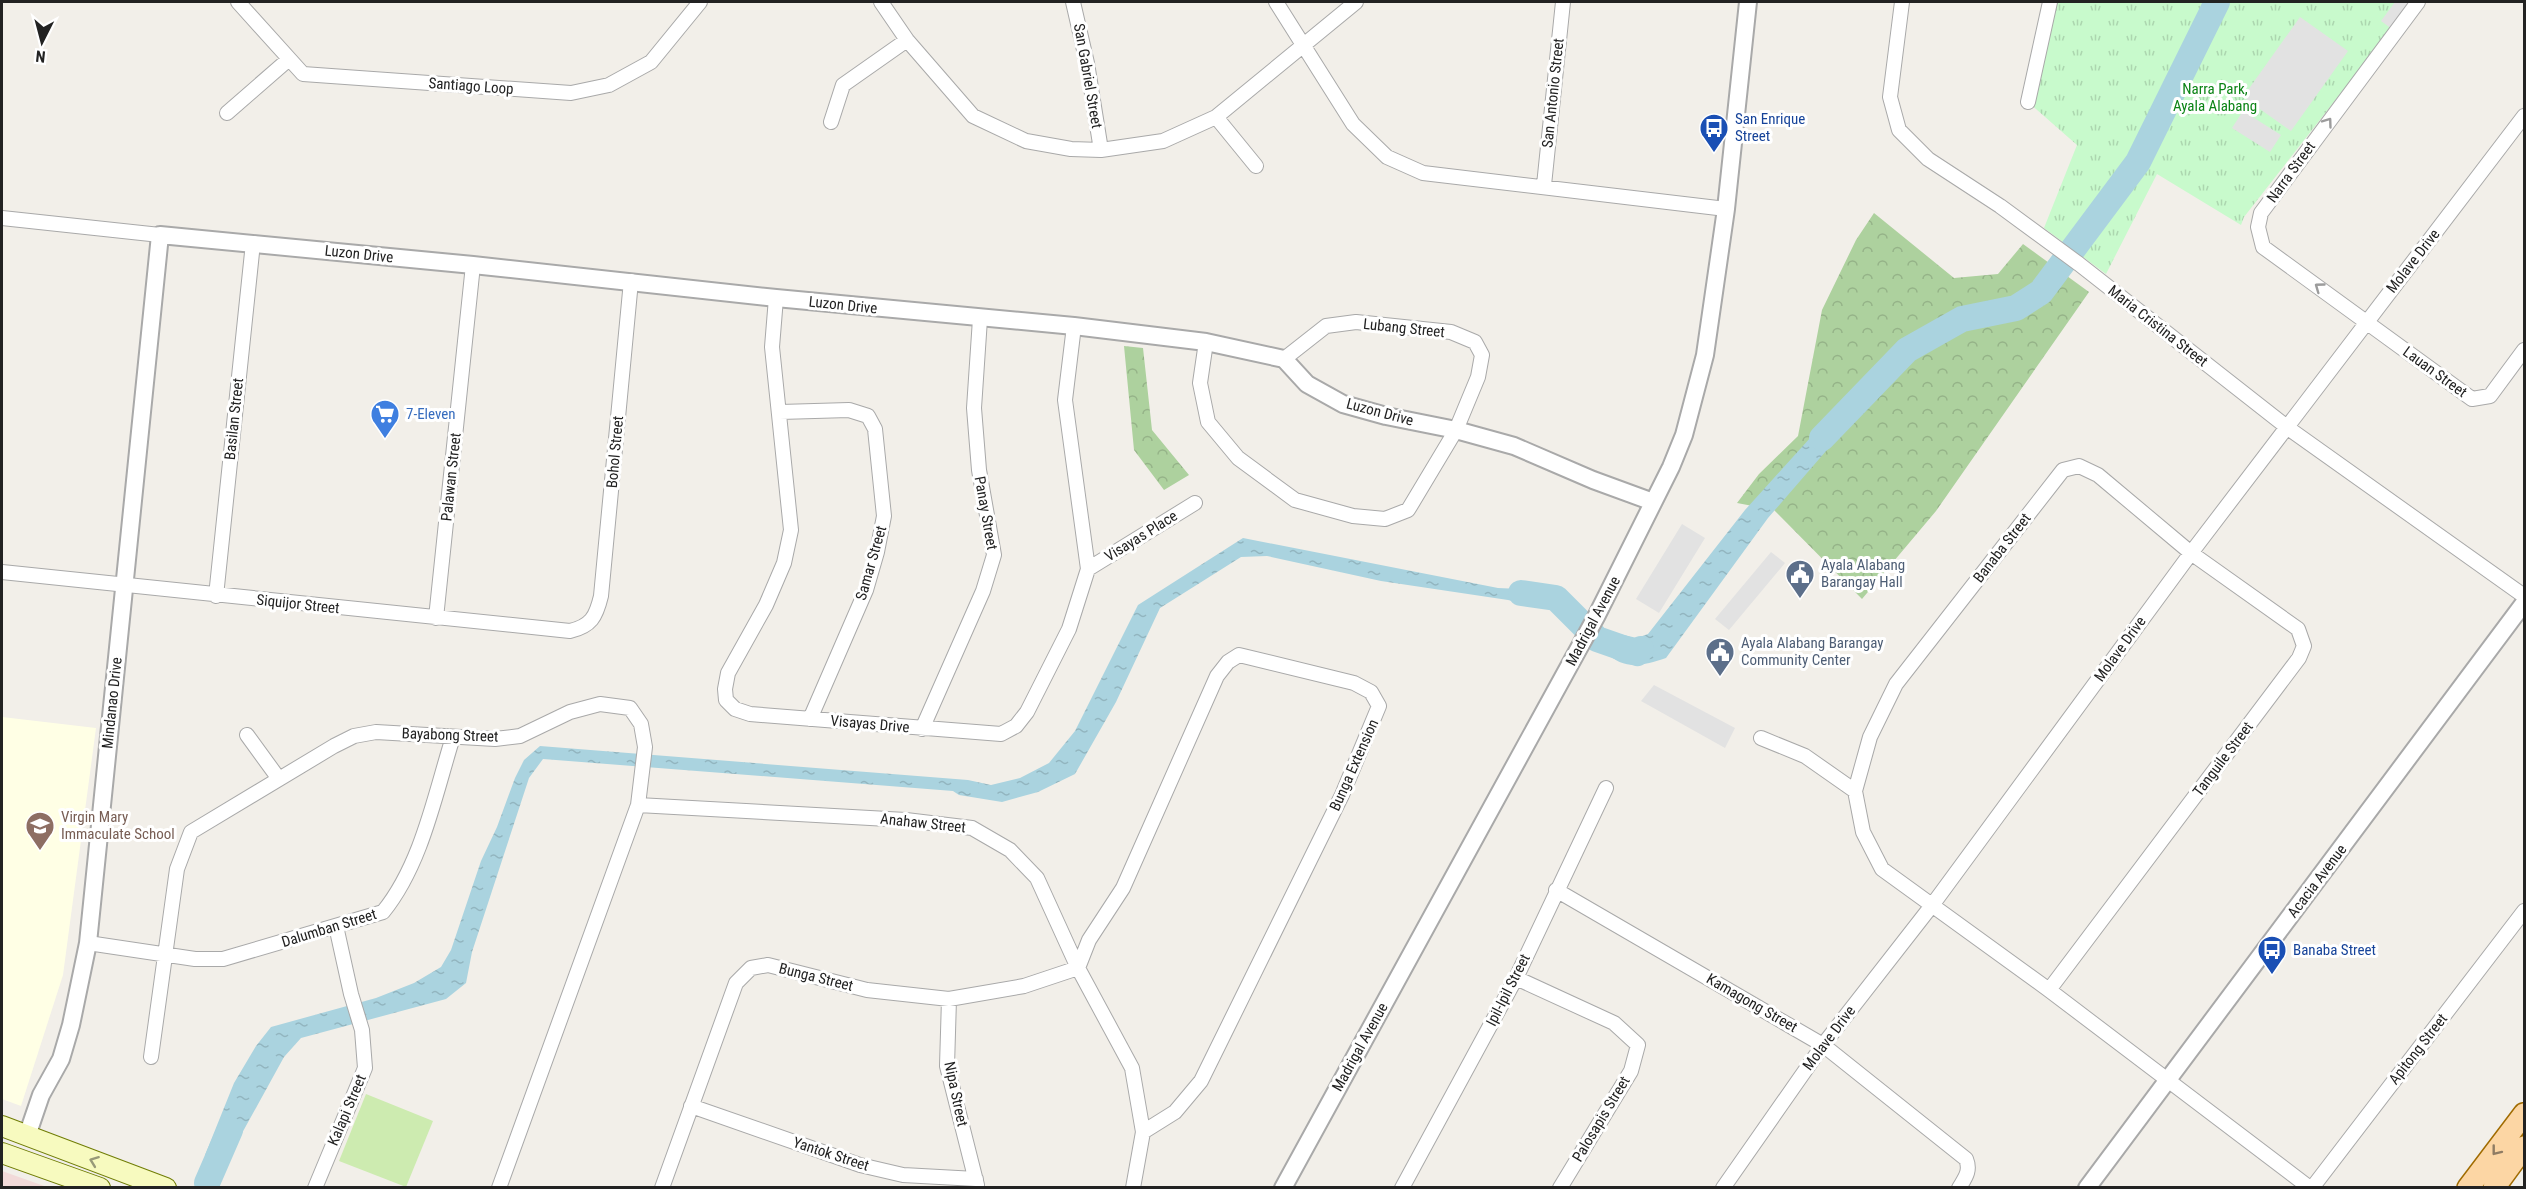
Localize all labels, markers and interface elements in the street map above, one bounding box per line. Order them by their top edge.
north arrow [12,12,72,72]
street label: San Gabriel Street [1070,22,1106,130]
street label: San Antonio Street [1538,37,1568,149]
text: N [35,46,46,66]
street label: Santiago Loop [428,74,514,98]
park label: Narra Park, Ayala Alabang [2173,80,2257,115]
place label: San Enrique Street [1735,110,1805,145]
bus stop icon: San Enrique Street [1698,112,1730,154]
one-way arrow [2321,118,2332,129]
street label: Narra Street [2263,138,2319,206]
street label: Molave Drive [2382,225,2444,297]
street label: Luzon Drive [324,241,394,267]
street label: Maria Cristina Street [2105,282,2211,370]
one-way arrow [2314,283,2325,294]
street label: Luzon Drive [808,292,878,318]
street label: Lubang Street [1362,315,1446,341]
street label: Lauan Street [2400,343,2470,401]
street label: Basilan Street [221,377,247,461]
street label: Luzon Drive [1344,394,1416,430]
supermarket icon: 7-Eleven [369,398,401,440]
place label: 7-Eleven [406,405,456,423]
street label: Bohol Street [603,415,627,489]
street label: Palawan Street [437,432,465,522]
street label: Panay Street [971,475,1001,551]
street label: Visayas Place [1101,507,1181,565]
street label: Banaba Street [1969,510,2035,586]
street label: Samar Street [852,524,890,602]
place label: Ayala Alabang Barangay Hall [1821,556,1905,591]
public building icon: Ayala Alabang Barangay Hall [1784,558,1816,600]
street label: Madrigal Avenue [1562,573,1624,669]
street label: Siquijor Street [256,591,340,617]
street label: Molave Drive [2090,613,2150,685]
place label: Ayala Alabang Barangay Community Center [1741,634,1883,669]
public building icon: Ayala Alabang Barangay Community Center [1704,636,1736,678]
street label: Mindanao Drive [98,656,126,750]
street label: Visayas Drive [830,712,910,736]
street label: Bunga Extension [1326,716,1382,814]
street label: Tanguile Street [2189,718,2257,800]
street label: Bayabong Street [401,724,499,746]
place label: Virgin Mary Immaculate School [61,808,175,843]
school or university icon: Virgin Mary Immaculate School [24,810,56,852]
street label: Anahaw Street [879,810,967,836]
street label: Acacia Avenue [2284,841,2350,921]
street label: Dalumban Street [279,905,379,951]
bus stop icon: Banaba Street [2256,934,2288,976]
place label: Banaba Street [2293,941,2376,959]
street label: Ipil-Ipil Street [1482,951,1534,1029]
street label: Bunga Street [777,959,855,995]
street label: Kamagong Street [1703,970,1801,1036]
street label: Madrigal Avenue [1328,1000,1392,1094]
street label: Molave Drive [1799,1002,1859,1074]
street label: Apitong Street [2385,1010,2451,1088]
street label: Nipa Street [940,1060,972,1128]
street label: Kalapi Street [324,1072,370,1148]
street label: Palosapis Street [1568,1073,1634,1165]
street label: Yantok Street [791,1133,871,1175]
one-way arrow [2493,1144,2504,1155]
one-way arrow [89,1155,100,1168]

